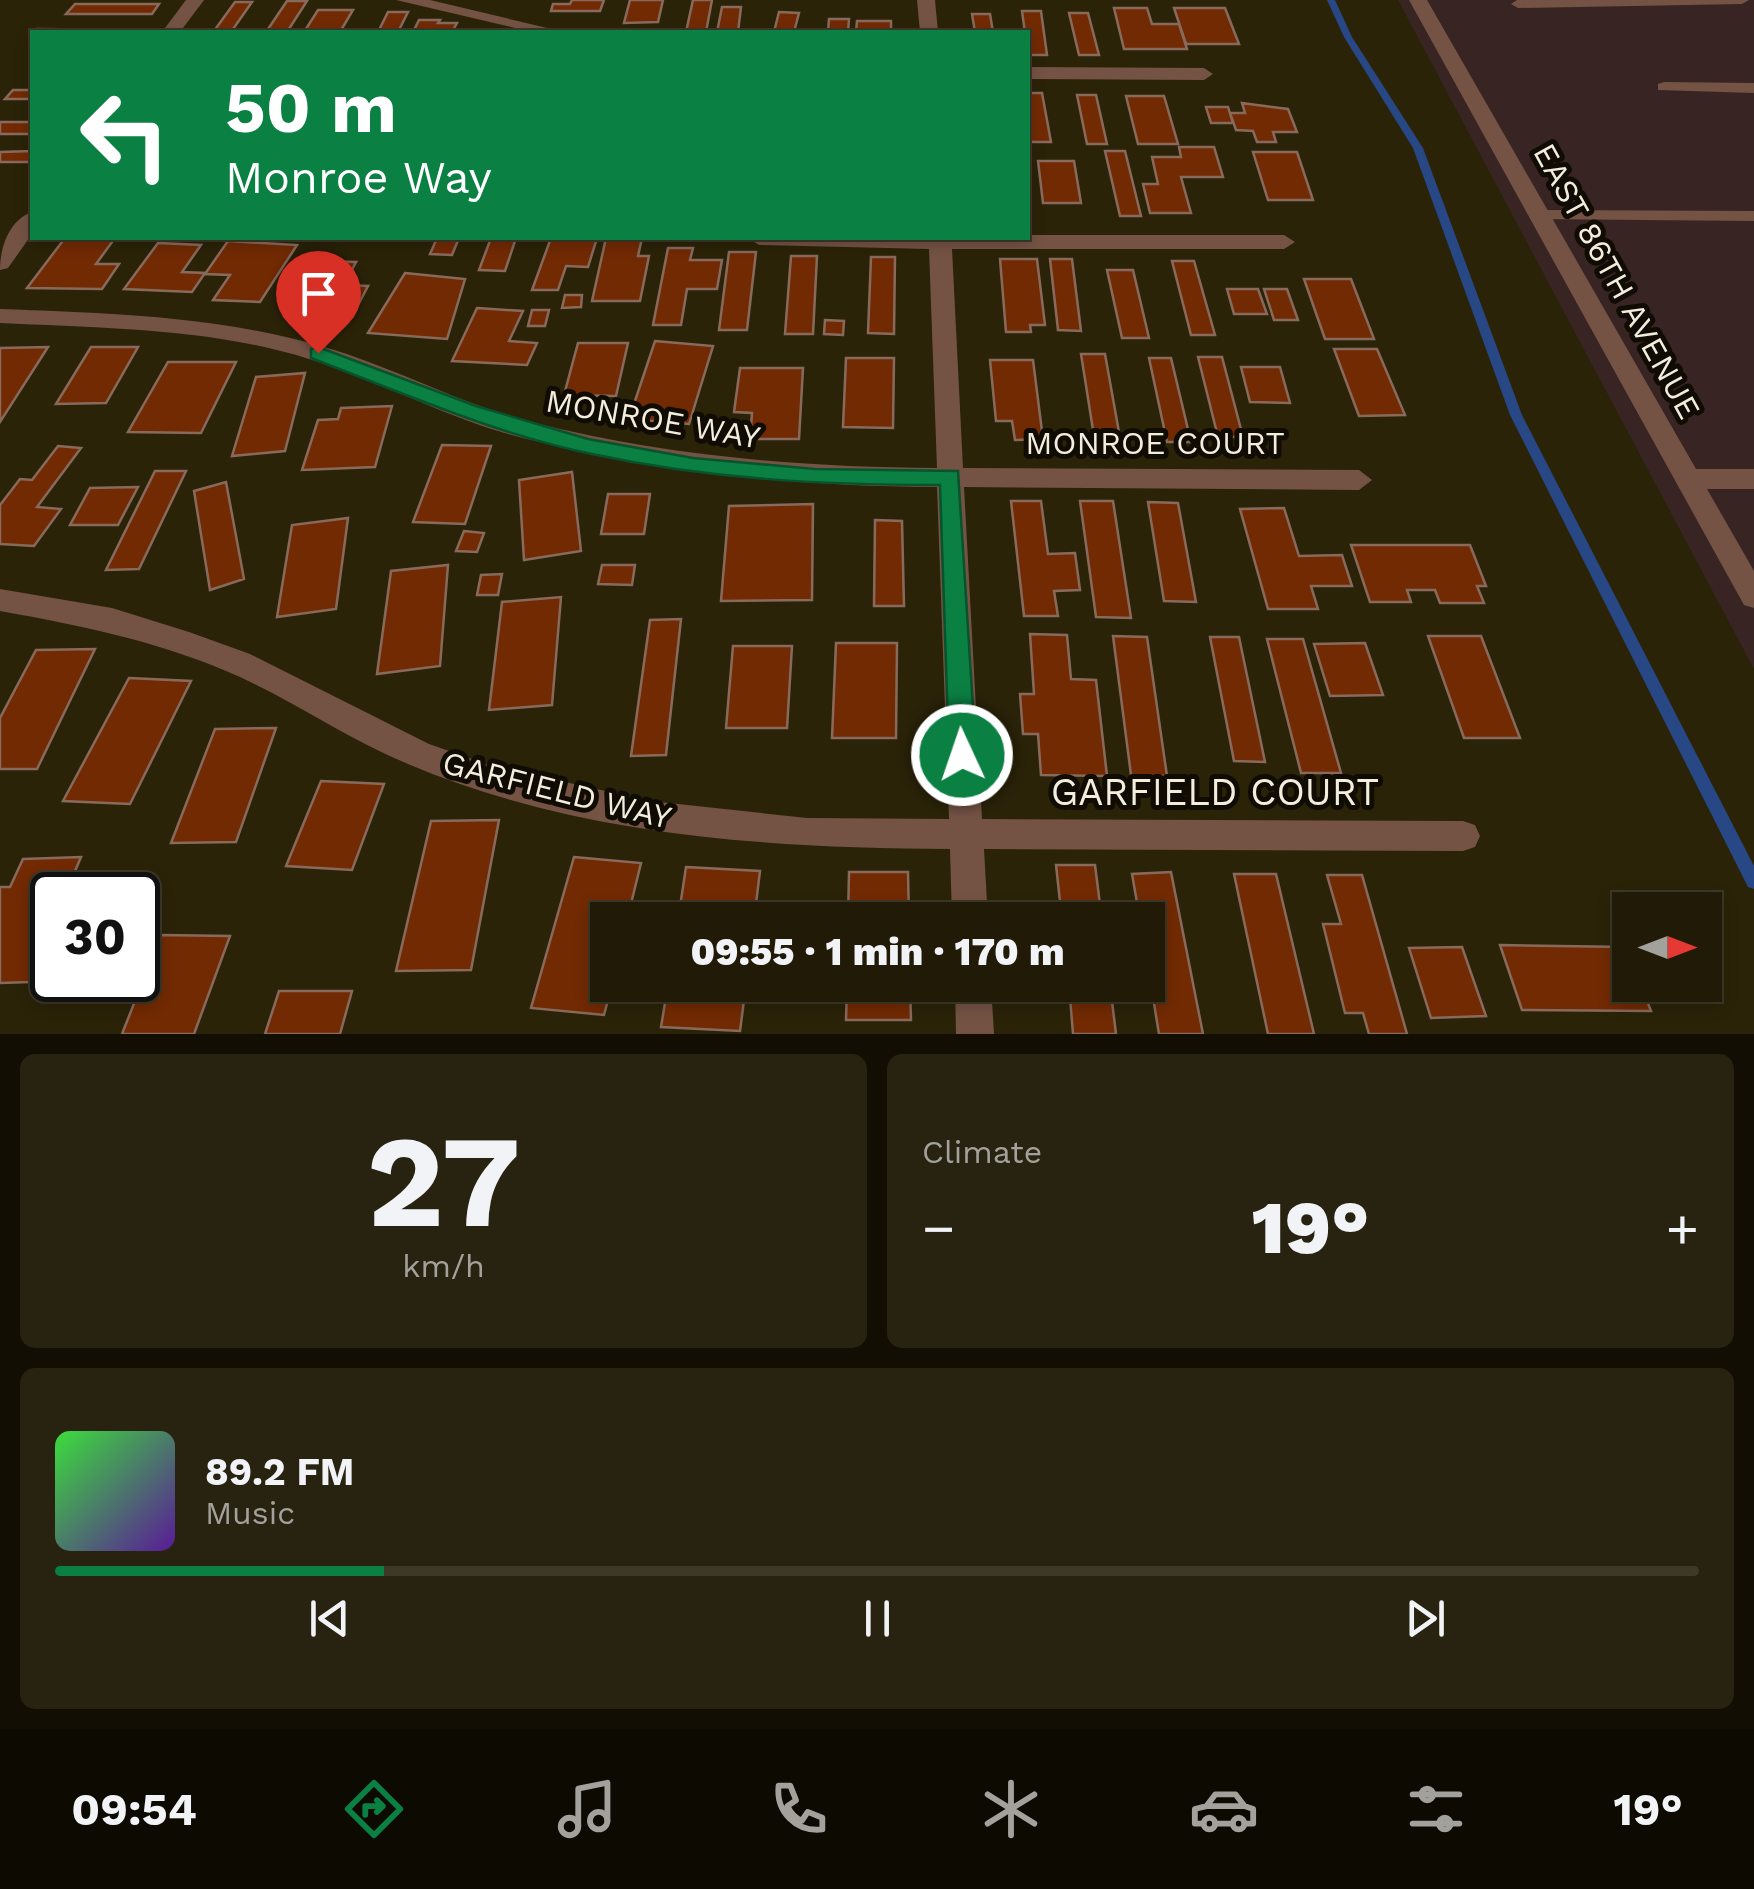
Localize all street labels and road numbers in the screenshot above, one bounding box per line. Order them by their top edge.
street label: EAST 86TH AVENUE [1526,137,1708,425]
street label: MONROE WAY [543,381,763,457]
street label: MONROE COURT [1025,424,1285,462]
street label: GARFIELD WAY [439,743,675,837]
street label: GARFIELD COURT [1051,770,1379,814]

